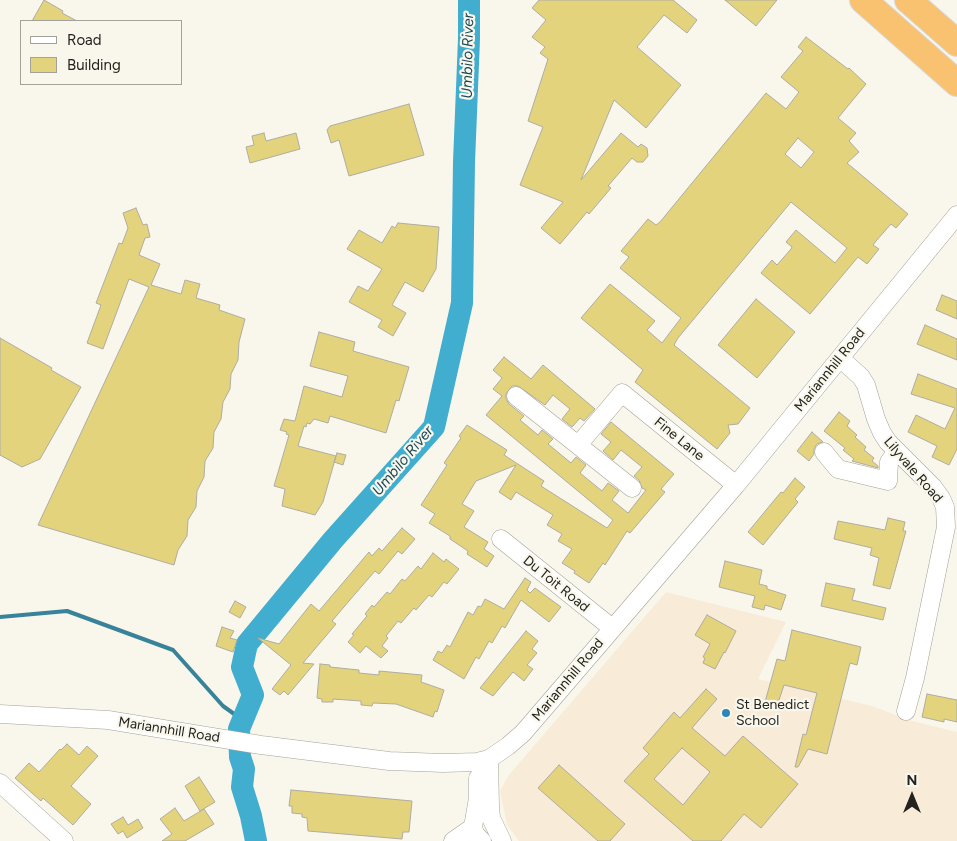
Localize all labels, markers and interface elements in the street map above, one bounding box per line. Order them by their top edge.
water label: Umbilo River [458,13,478,99]
legend [20,20,182,85]
text: Road [67,31,102,49]
text: Building [67,56,121,74]
street label: Mariannhill Road [791,325,869,415]
street label: Fine Lane [651,414,707,464]
water label: Umbilo River [369,423,437,499]
street label: Lilyvale Road [880,434,946,506]
street label: Du Toit Road [520,552,592,616]
street label: Mariannhill Road [529,635,607,725]
place label: St Benedict School [736,697,809,730]
marker: St Benedict School [720,707,732,719]
street label: Mariannhill Road [117,714,221,746]
north arrow [887,771,937,821]
text: N [907,772,917,789]

